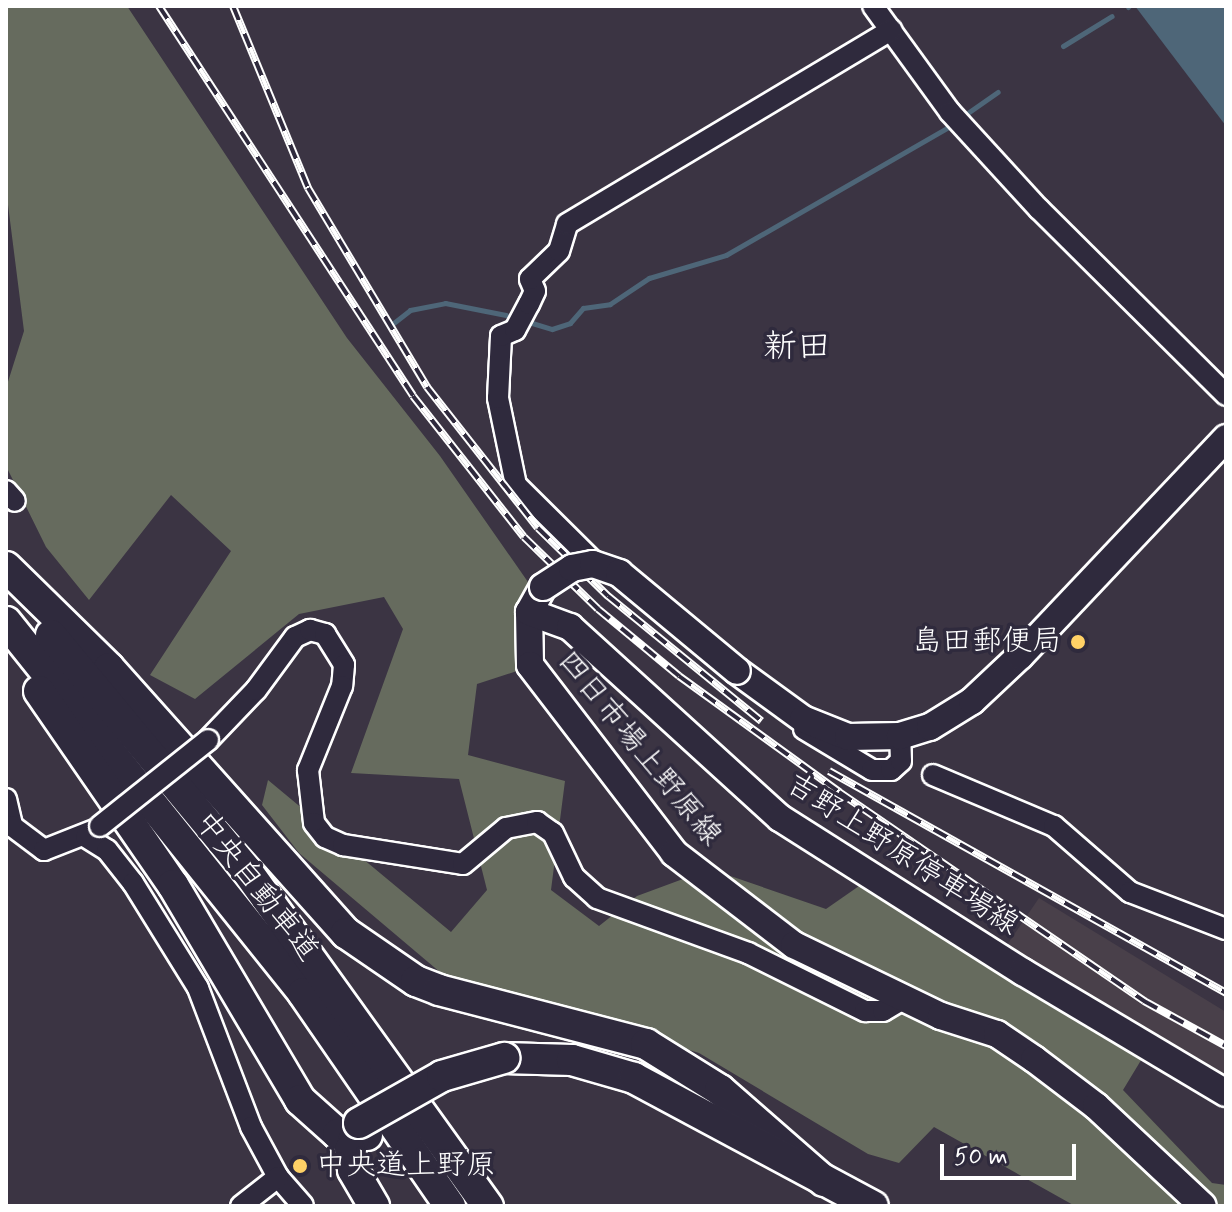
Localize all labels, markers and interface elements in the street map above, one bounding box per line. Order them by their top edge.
district label: 新田 [763,328,831,368]
place label: 島田郵便局 [912,624,1062,660]
marker: 島田郵便局 [1069,633,1087,651]
street label: 四日市場上野原線 [549,644,729,854]
street label: 吉野上野原停車場線 [779,766,1025,944]
street label: 中央自動車道 [186,805,326,969]
scale bar [944,1128,1080,1178]
text: 50 m [954,1142,1008,1173]
place label: 中央道上野原 [316,1148,496,1184]
marker: 中央道上野原 [291,1157,309,1175]

